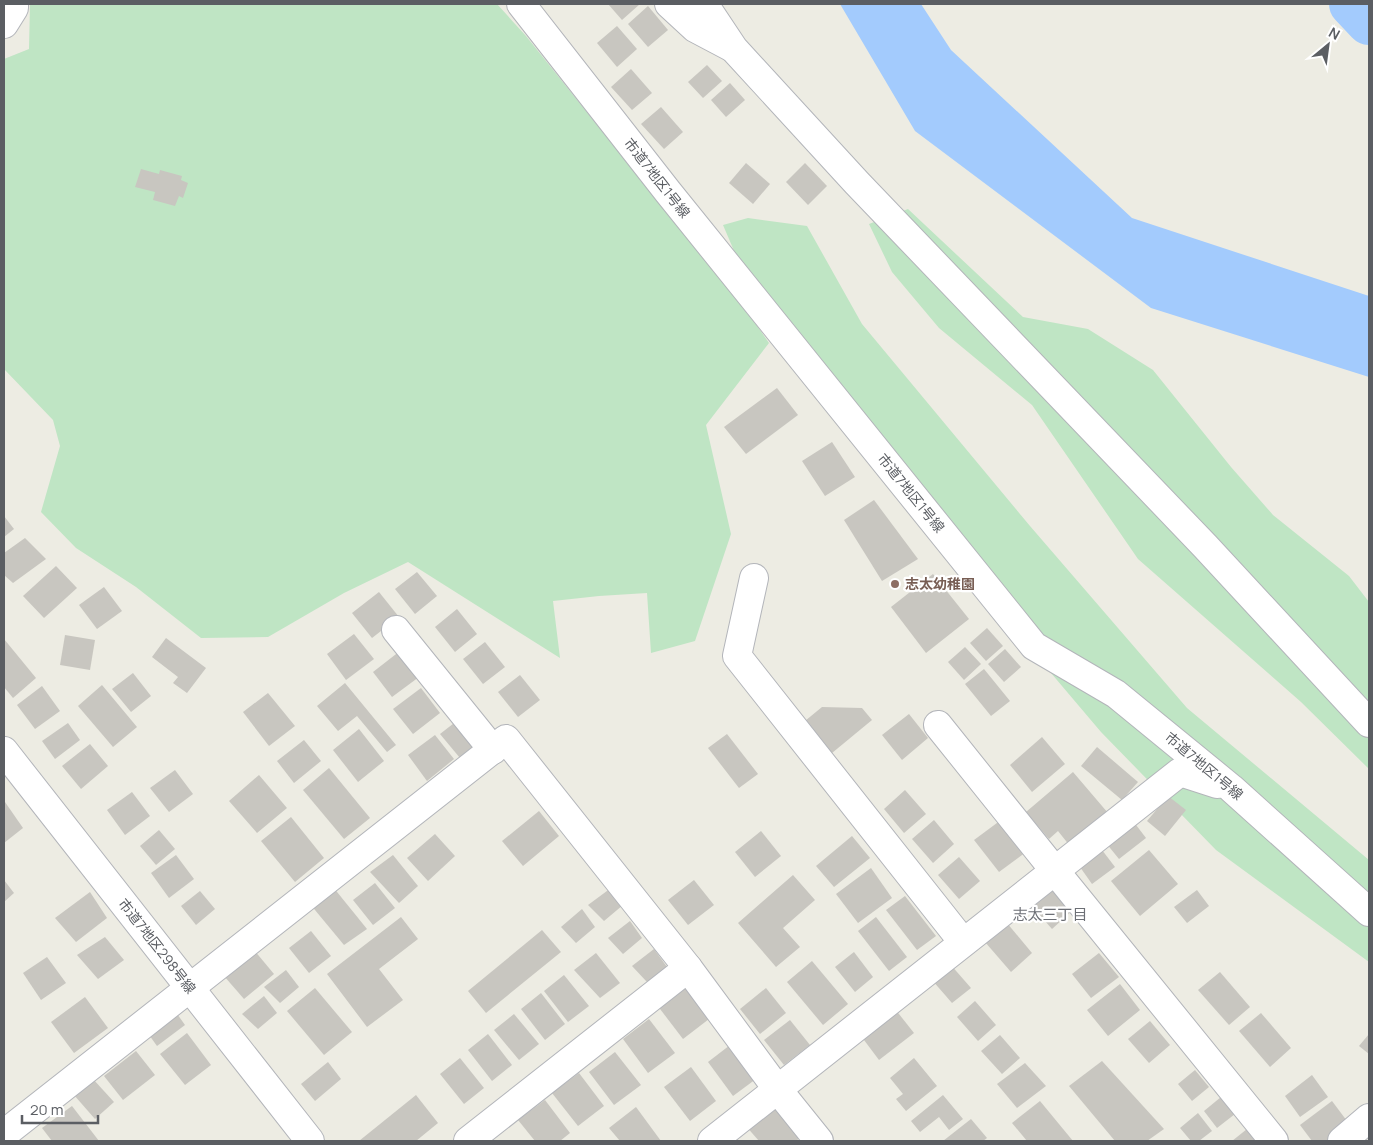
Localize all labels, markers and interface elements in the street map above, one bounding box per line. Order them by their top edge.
north arrow [1303,20,1353,70]
text: N [1326,22,1344,44]
street label: 市道7地区1号線 [620,134,695,222]
street label: 市道7地区1号線 [874,449,949,536]
place label: 志太幼稚園 [905,574,975,593]
marker: 志太幼稚園 [889,578,901,590]
street label: 市道7地区1号線 [1161,727,1247,804]
street label: 市道7地区298号線 [114,894,201,997]
district label: 志太三丁目 [1012,904,1088,925]
scale bar [22,1092,99,1124]
text: 20 m [30,1099,63,1120]

